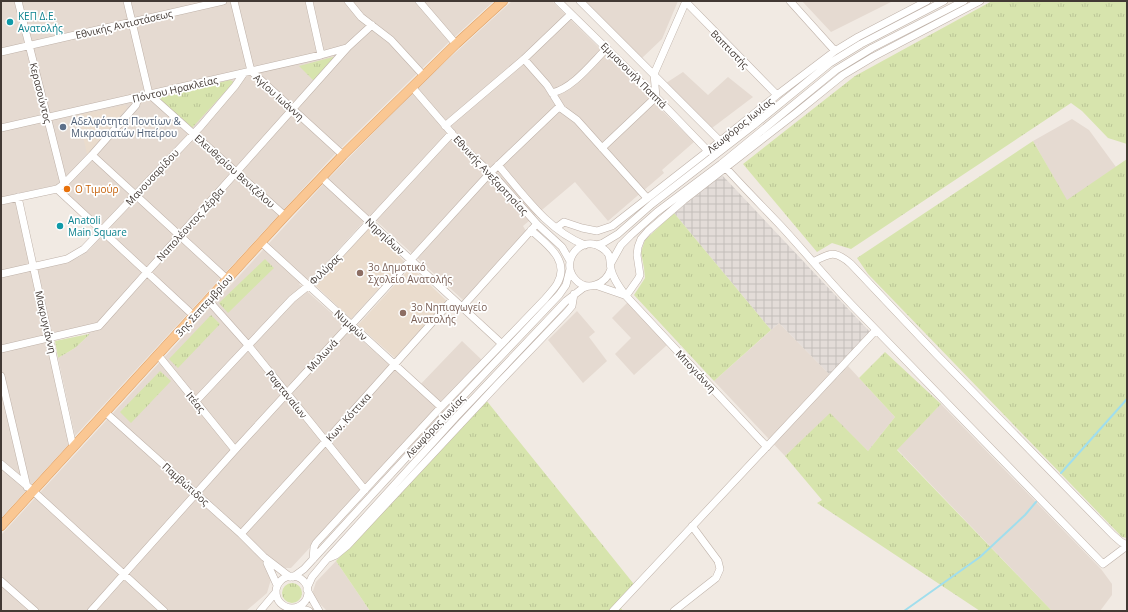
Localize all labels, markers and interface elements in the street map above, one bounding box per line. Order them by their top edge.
street label: Εθνικής Αντιστάσεως [74,6,174,42]
place label: ΚΕΠ Δ.Ε. Ανατολής [18,9,63,35]
marker: ΚΕΠ Δ.Ε. Ανατολής [5,17,15,27]
street label: Βαπτιστής [708,27,752,72]
street label: Εμμανουήλ Παππά [598,39,670,111]
street label: Κερασούντος [27,61,55,125]
street label: Αγίου Ιωάννη [251,71,307,123]
street label: Πόντου Ηρακλείας [131,72,219,106]
street label: Λεωφόρος Ιωνίας [704,94,776,156]
place label: Αδελφότητα Ποντίων & Μικρασιατών Ηπείρου [71,114,182,140]
marker: Αδελφότητα Ποντίων & Μικρασιατών Ηπείρου [58,122,68,132]
street label: Ελευθερίου Βενιζέλου [192,131,278,211]
street label: Εθνικής Ανεξαρτησίας [450,132,532,218]
street label: Μανουσαρίδου [122,146,182,208]
place label: Ο Τιμούρ [75,182,119,196]
marker: Ο Τιμούρ [62,184,72,194]
street label: Ναπολέοντος Ζέρβα [153,184,227,264]
place label: Anatoli Main Square [68,213,127,239]
street label: Νηρηίδων [363,214,407,258]
marker: Anatoli Main Square [55,221,65,231]
street label: Φιλύρας [306,250,344,288]
place label: 3ο Δημοτικό Σχολείο Ανατολής [368,260,452,286]
marker: 3ο Δημοτικό Σχολείο Ανατολής [355,268,365,278]
street label: 3ης Σεπτεμβρίου [172,271,236,339]
street label: Μακρυγιάννη [32,289,60,355]
place label: 3ο Νηπιαγωγείο Ανατολής [411,300,487,326]
street label: Νυμφών [331,306,371,344]
marker: 3ο Νηπιαγωγείο Ανατολής [398,308,408,318]
street label: Μυλωνά [303,336,341,374]
street label: Μπογιάννη [673,347,719,395]
street label: Ραφταναίων [263,367,311,421]
street label: Ιτέας [183,389,209,416]
street label: Κων. Κόττικα [322,390,374,444]
street label: Λεωφόρος Ιωνίας [402,391,468,461]
street label: Παμβώτιδος [160,459,213,509]

